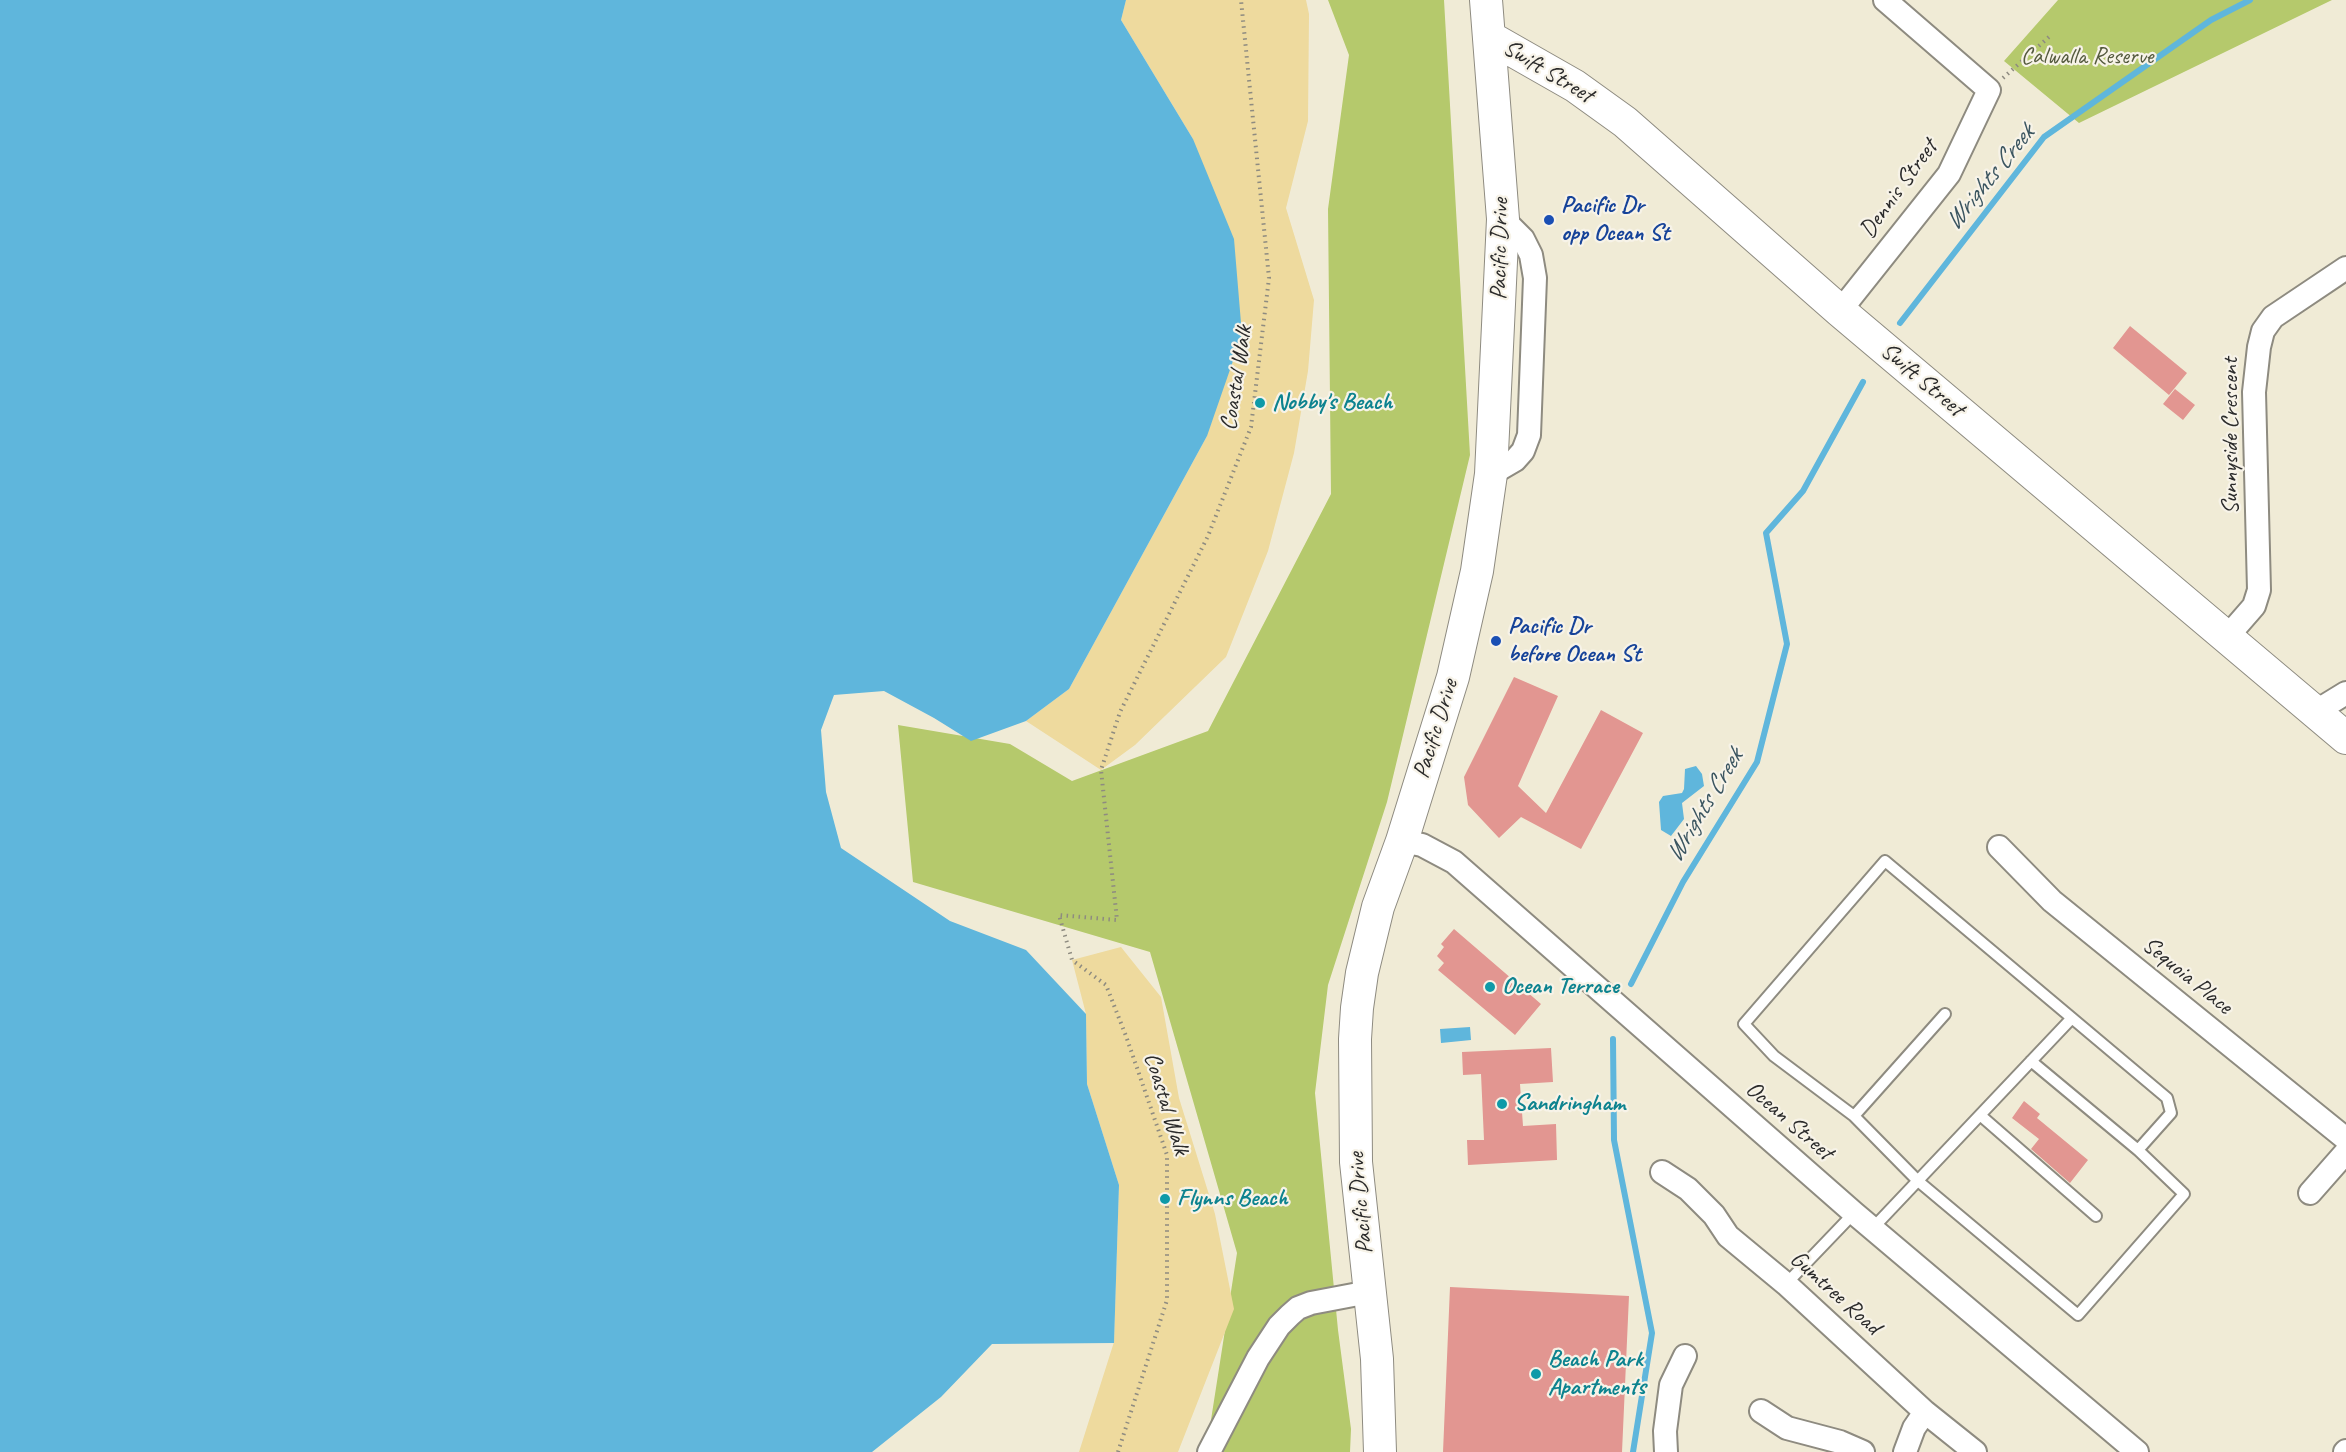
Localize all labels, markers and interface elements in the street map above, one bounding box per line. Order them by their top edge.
street label: Swift Street [1498,34,1598,110]
park label: Calwalla Reserve [2021,43,2153,71]
water label: Wrights Creek [1938,119,2042,237]
street label: Dennis Street [1854,134,1944,244]
place label: Pacific Dr opp Ocean St [1561,192,1669,248]
street label: Pacific Drive [1485,198,1515,300]
marker: Pacific Dr opp Ocean St [1542,213,1556,227]
street label: Coastal Walk [1214,323,1260,433]
street label: Swift Street [1874,337,1970,423]
street label: Sunnyside Crescent [2217,357,2245,515]
place label: Nobby's Beach [1272,389,1392,417]
marker: Nobby's Beach [1253,396,1267,410]
place label: Pacific Dr before Ocean St [1508,613,1641,669]
marker: Pacific Dr before Ocean St [1489,634,1503,648]
street label: Pacific Drive [1407,676,1465,782]
water label: Wrights Creek [1659,744,1751,868]
street label: Sequoia Place [2136,931,2238,1021]
place label: Ocean Terrace [1502,973,1619,1001]
marker: Ocean Terrace [1483,980,1497,994]
street label: Coastal Walk [1137,1049,1195,1159]
street label: Ocean Street [1739,1075,1839,1167]
place label: Sandringham [1514,1090,1625,1118]
marker: Sandringham [1495,1097,1509,1111]
street label: Pacific Drive [1342,1151,1380,1255]
place label: Flynns Beach [1177,1185,1288,1213]
marker: Flynns Beach [1158,1192,1172,1206]
street label: Gumtree Road [1784,1245,1886,1341]
place label: Beach Park Apartments [1548,1346,1646,1402]
marker: Beach Park Apartments [1529,1367,1543,1381]

